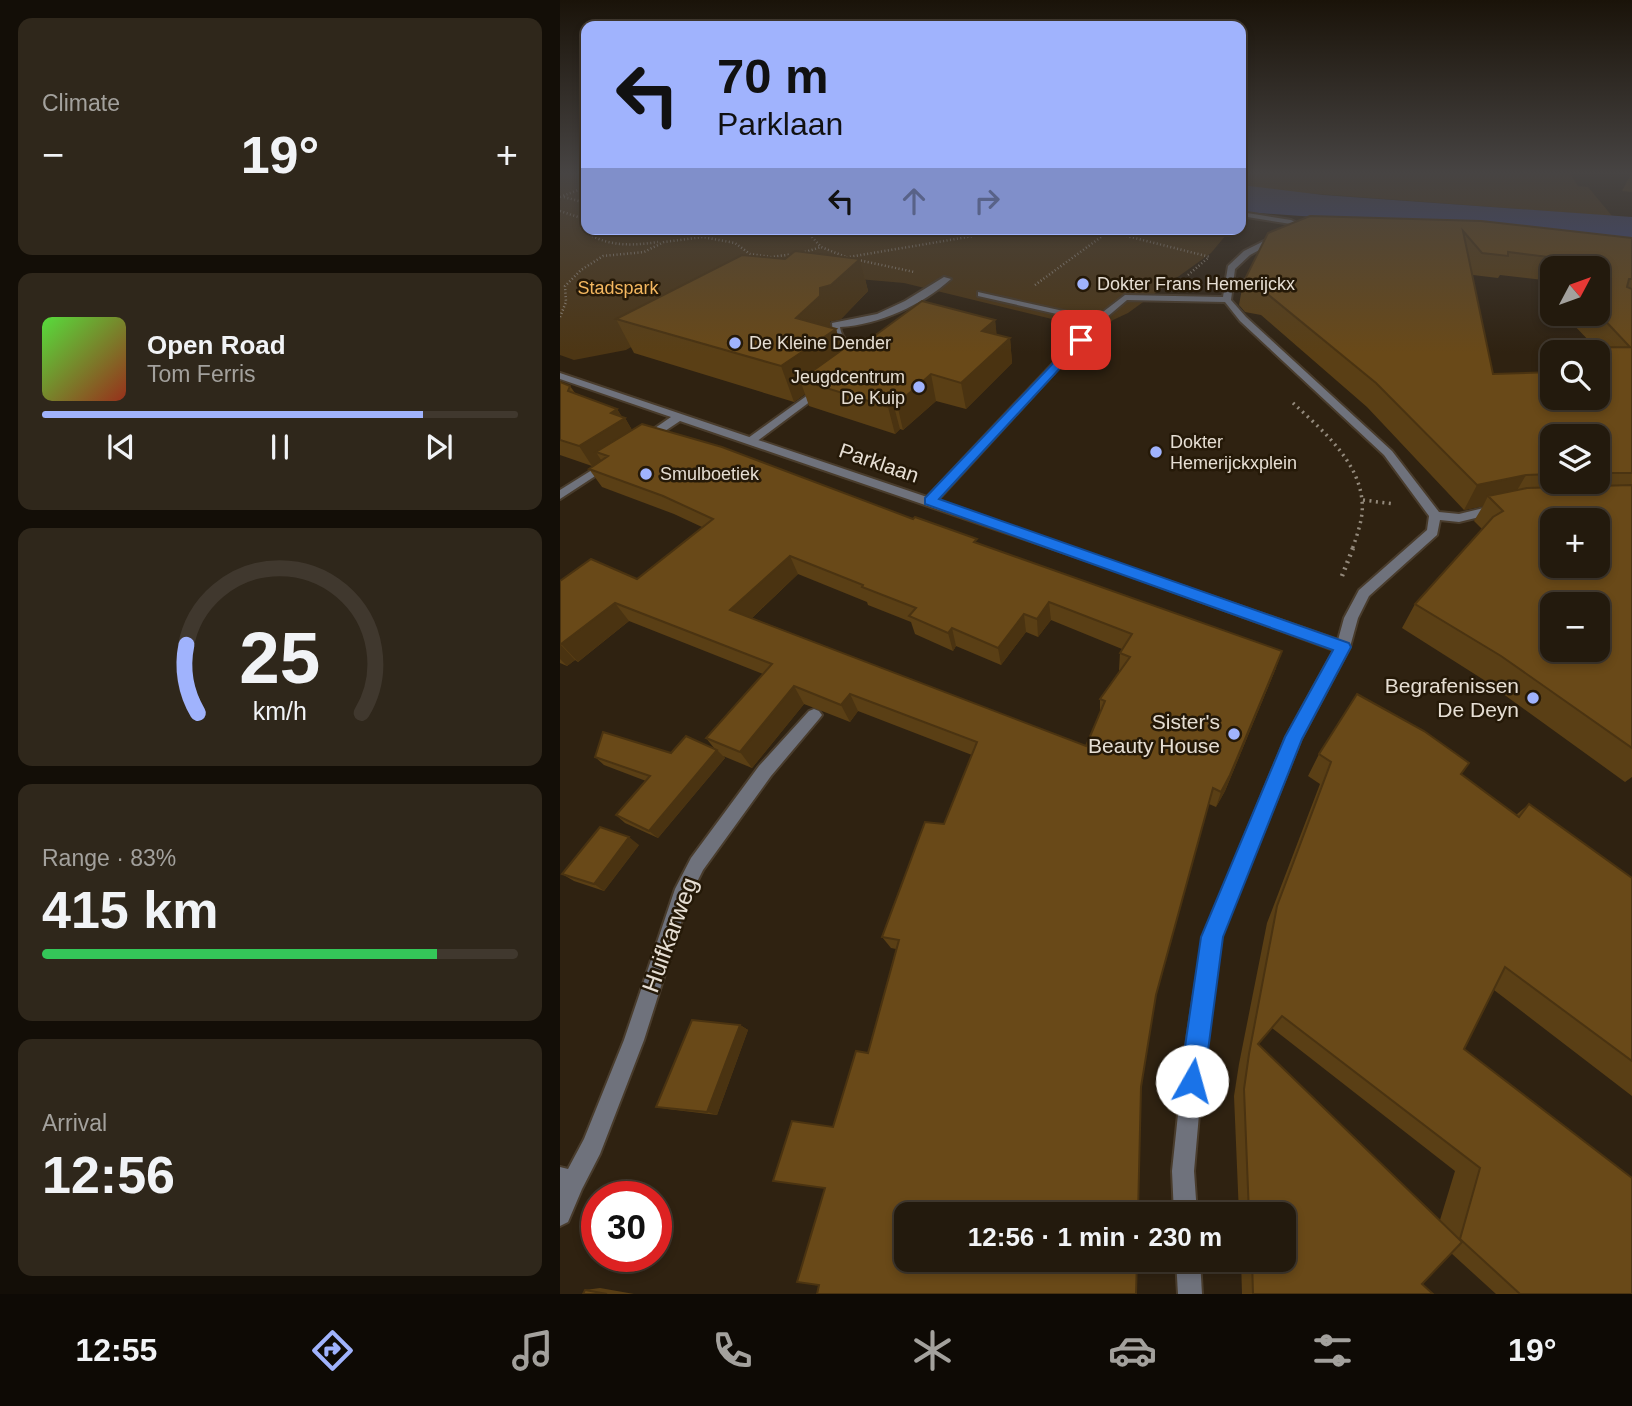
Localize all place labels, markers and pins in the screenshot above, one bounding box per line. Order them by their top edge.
place label: Dokter Frans Hemerijckx [1097,274,1295,294]
marker: Dokter Frans Hemerijckx [1075,276,1091,292]
pin [1051,310,1111,370]
place label: De Kleine Dender [749,333,891,353]
marker: De Kleine Dender [727,335,743,351]
place label: Jeugdcentrum De Kuip [791,367,905,408]
marker: Jeugdcentrum De Kuip [911,379,927,395]
place label: Dokter Hemerijckxplein [1170,432,1297,473]
marker: Dokter Hemerijckxplein [1148,444,1164,460]
place label: Smulboetiek [660,464,760,484]
marker: Smulboetiek [638,466,654,482]
place label: Begrafenissen De Deyn [1385,674,1519,721]
marker: Begrafenissen De Deyn [1525,690,1541,706]
place label: Sister's Beauty House [1088,710,1220,757]
marker: Sister's Beauty House [1226,726,1242,742]

